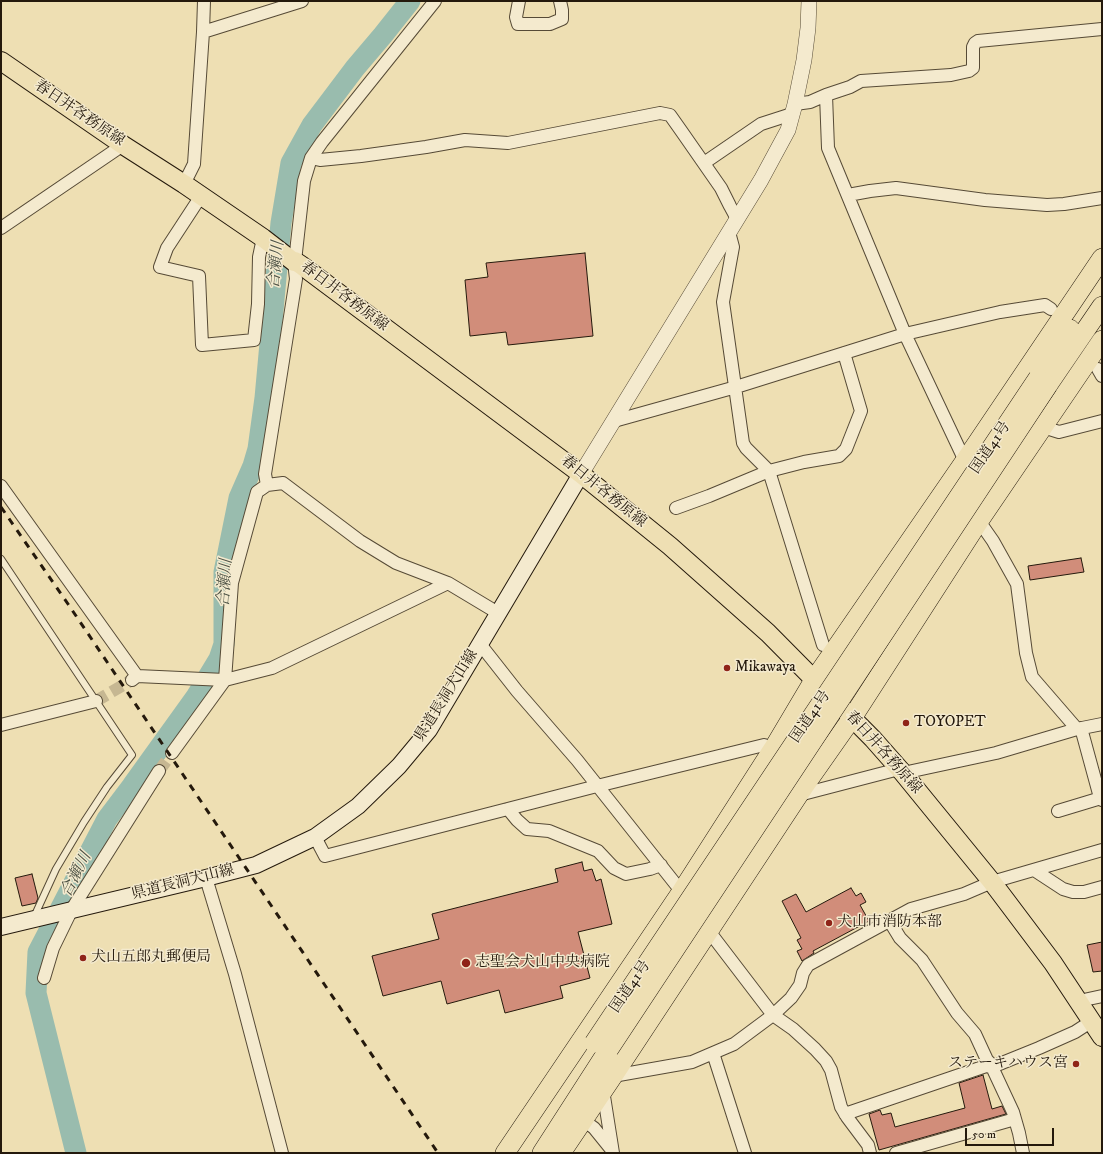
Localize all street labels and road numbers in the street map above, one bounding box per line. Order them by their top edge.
street label: 春日井各務原線 [30,77,128,151]
street label: 春日井各務原線 [297,258,391,336]
street label: 国道41号 [967,418,1015,478]
street label: 春日井各務原線 [557,452,649,532]
street label: 県道長洞犬山線 [412,647,482,745]
street label: 国道41号 [787,687,835,747]
street label: 春日井各務原線 [841,708,925,798]
street label: 県道長洞犬山線 [130,862,236,904]
street label: 国道41号 [607,957,655,1017]

